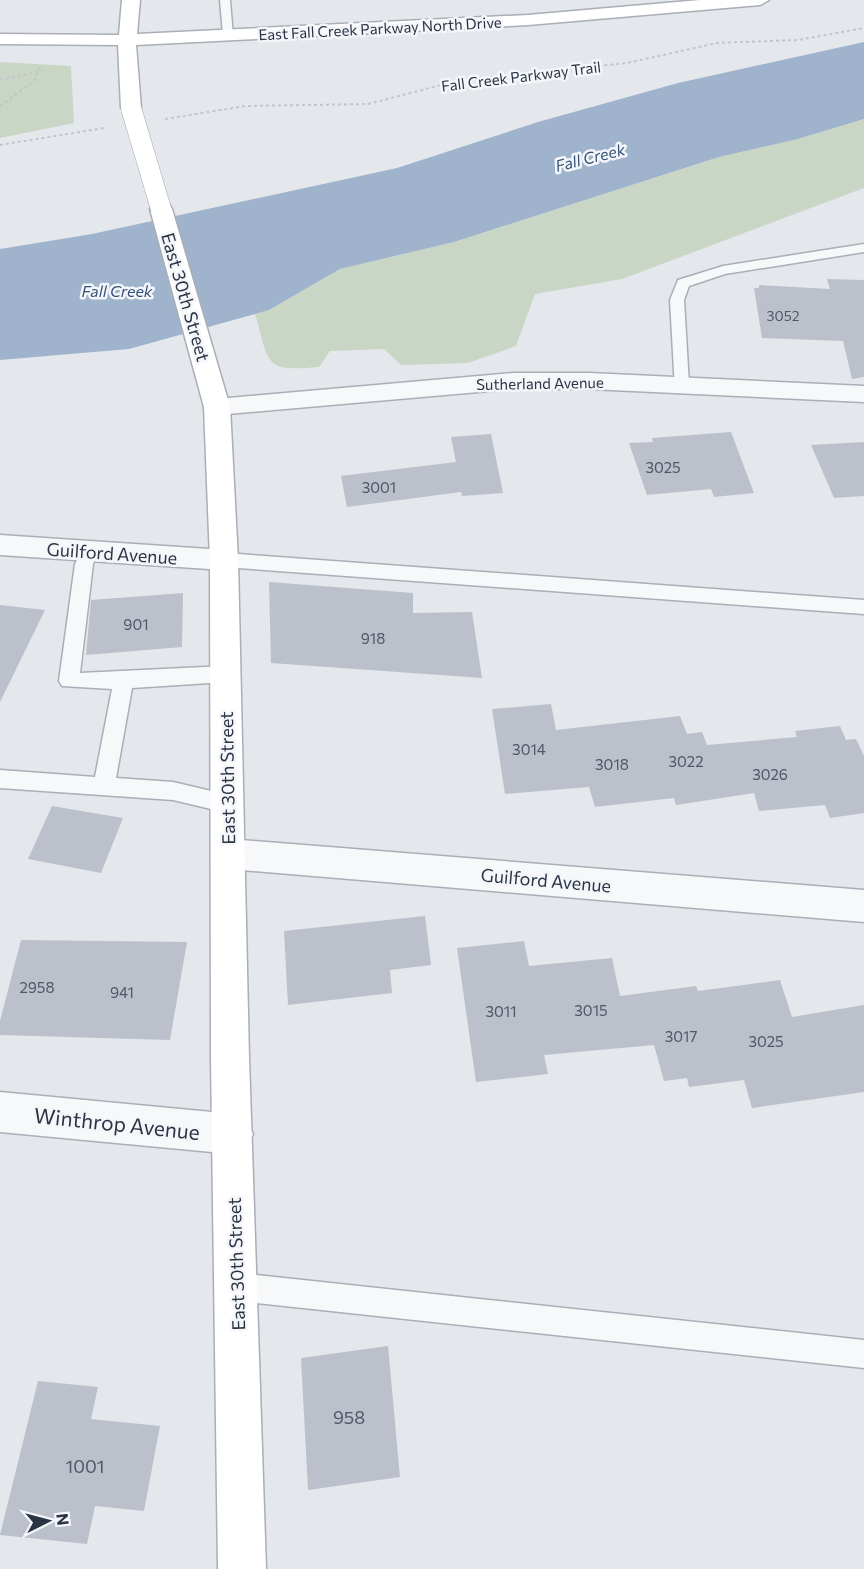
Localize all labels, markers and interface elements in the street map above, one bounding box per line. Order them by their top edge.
street label: East Fall Creek Parkway North Drive [258,13,502,43]
street label: Fall Creek Parkway Trail [440,57,602,95]
water label: Fall Creek [553,139,627,175]
street label: East 30th Street [157,230,215,364]
water label: Fall Creek [81,281,153,300]
house number: 3052 [767,307,800,324]
street label: Sutherland Avenue [476,373,604,393]
house number: 3025 [645,458,681,476]
house number: 3001 [362,478,396,496]
street label: Guilford Avenue [46,537,178,569]
house number: 901 [123,615,149,633]
house number: 918 [361,629,385,647]
street label: East 30th Street [215,711,239,845]
house number: 3014 [512,740,546,758]
house number: 3022 [669,752,703,770]
house number: 3018 [595,755,629,773]
house number: 3026 [752,765,788,783]
street label: Guilford Avenue [480,863,612,897]
house number: 2958 [19,978,55,996]
house number: 941 [110,983,134,1001]
house number: 3015 [574,1001,608,1019]
house number: 3011 [485,1002,517,1020]
house number: 3017 [665,1027,697,1045]
house number: 3025 [748,1032,784,1050]
street label: Winthrop Avenue [33,1102,201,1144]
street label: East 30th Street [223,1197,249,1331]
house number: 958 [333,1406,365,1428]
house number: 1001 [66,1455,104,1477]
north arrow [18,1491,78,1551]
text: N [53,1512,73,1526]

